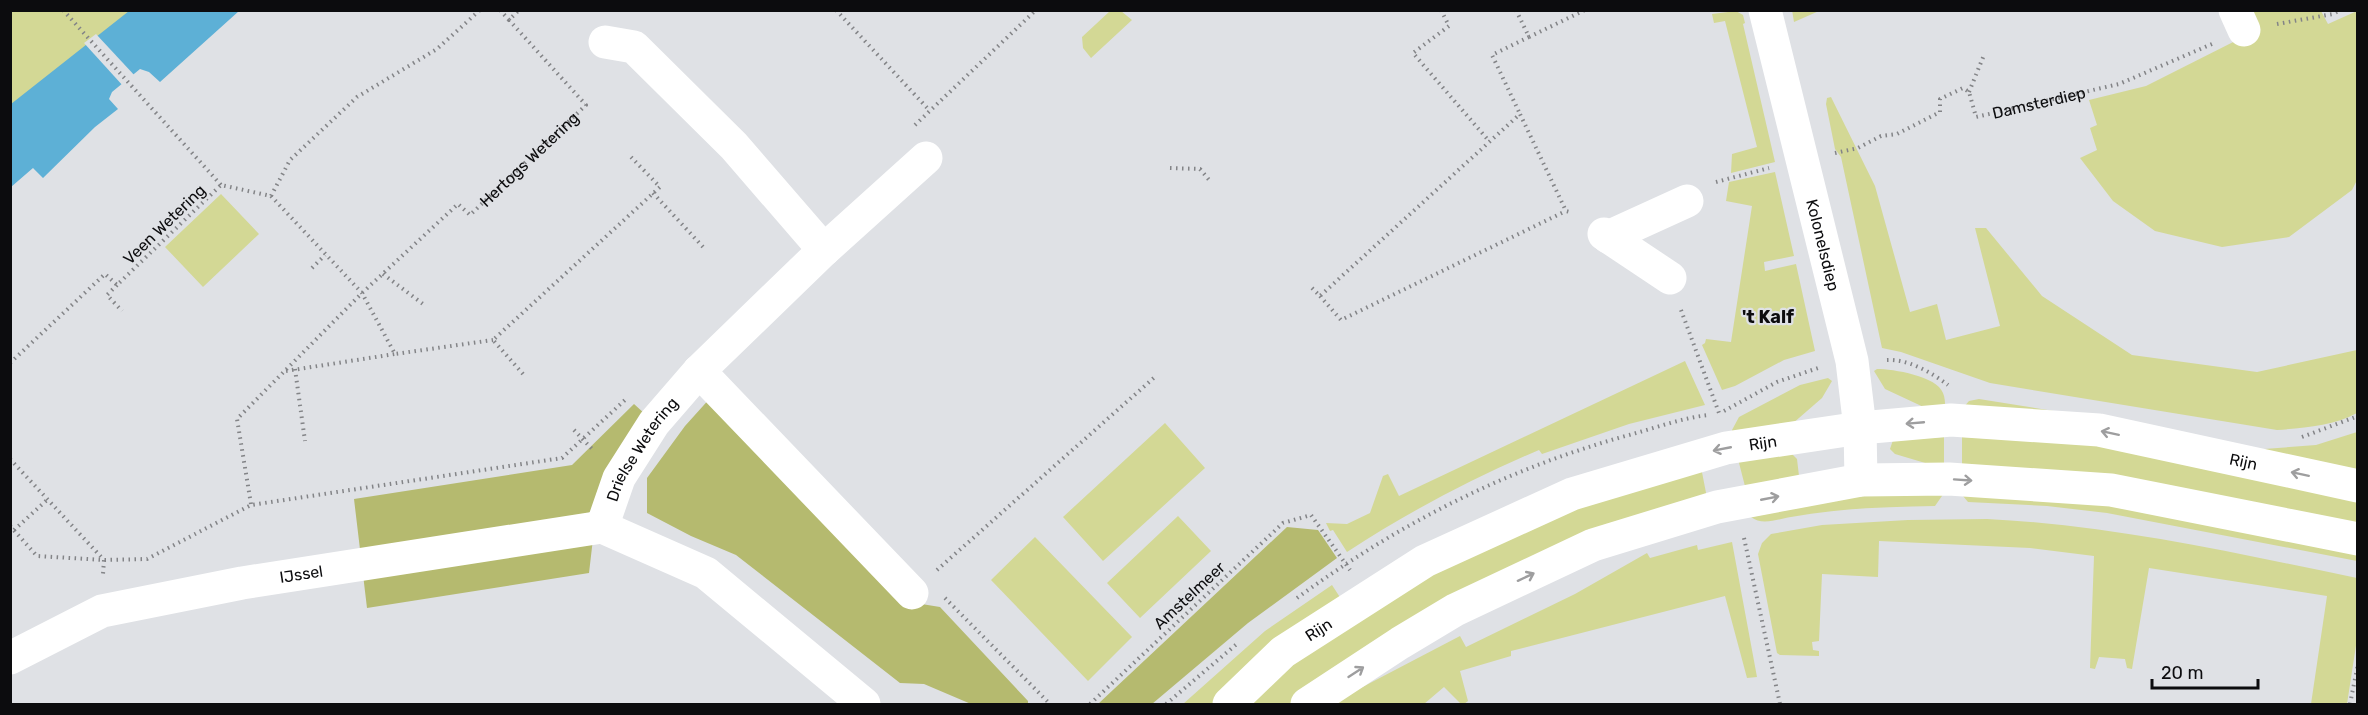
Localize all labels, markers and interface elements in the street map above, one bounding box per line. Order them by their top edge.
street label: Damsterdiep [1990,83,2087,123]
street label: Hertogs Wetering [476,108,583,211]
street label: Veen Wetering [119,180,209,268]
street label: Kolonelsdiep [1802,197,1843,293]
district label: 't Kalf [1742,306,1794,328]
street label: Drielse Wetering [603,394,682,504]
one-way arrow [1906,418,1926,429]
one-way arrow [2100,426,2119,438]
street label: Rijn [1747,432,1778,454]
one-way arrow [1713,444,1733,455]
street label: Rijn [2228,449,2259,474]
one-way arrow [2291,468,2311,479]
one-way arrow [1953,475,1973,486]
one-way arrow [1760,492,1779,503]
street label: Amstelmeer [1150,558,1229,633]
street label: IJssel [278,562,324,587]
one-way arrow [1516,571,1534,583]
street label: Rijn [1302,614,1336,645]
scale bar [2152,652,2258,690]
text: 20 m [2161,662,2203,684]
one-way arrow [1347,666,1363,678]

